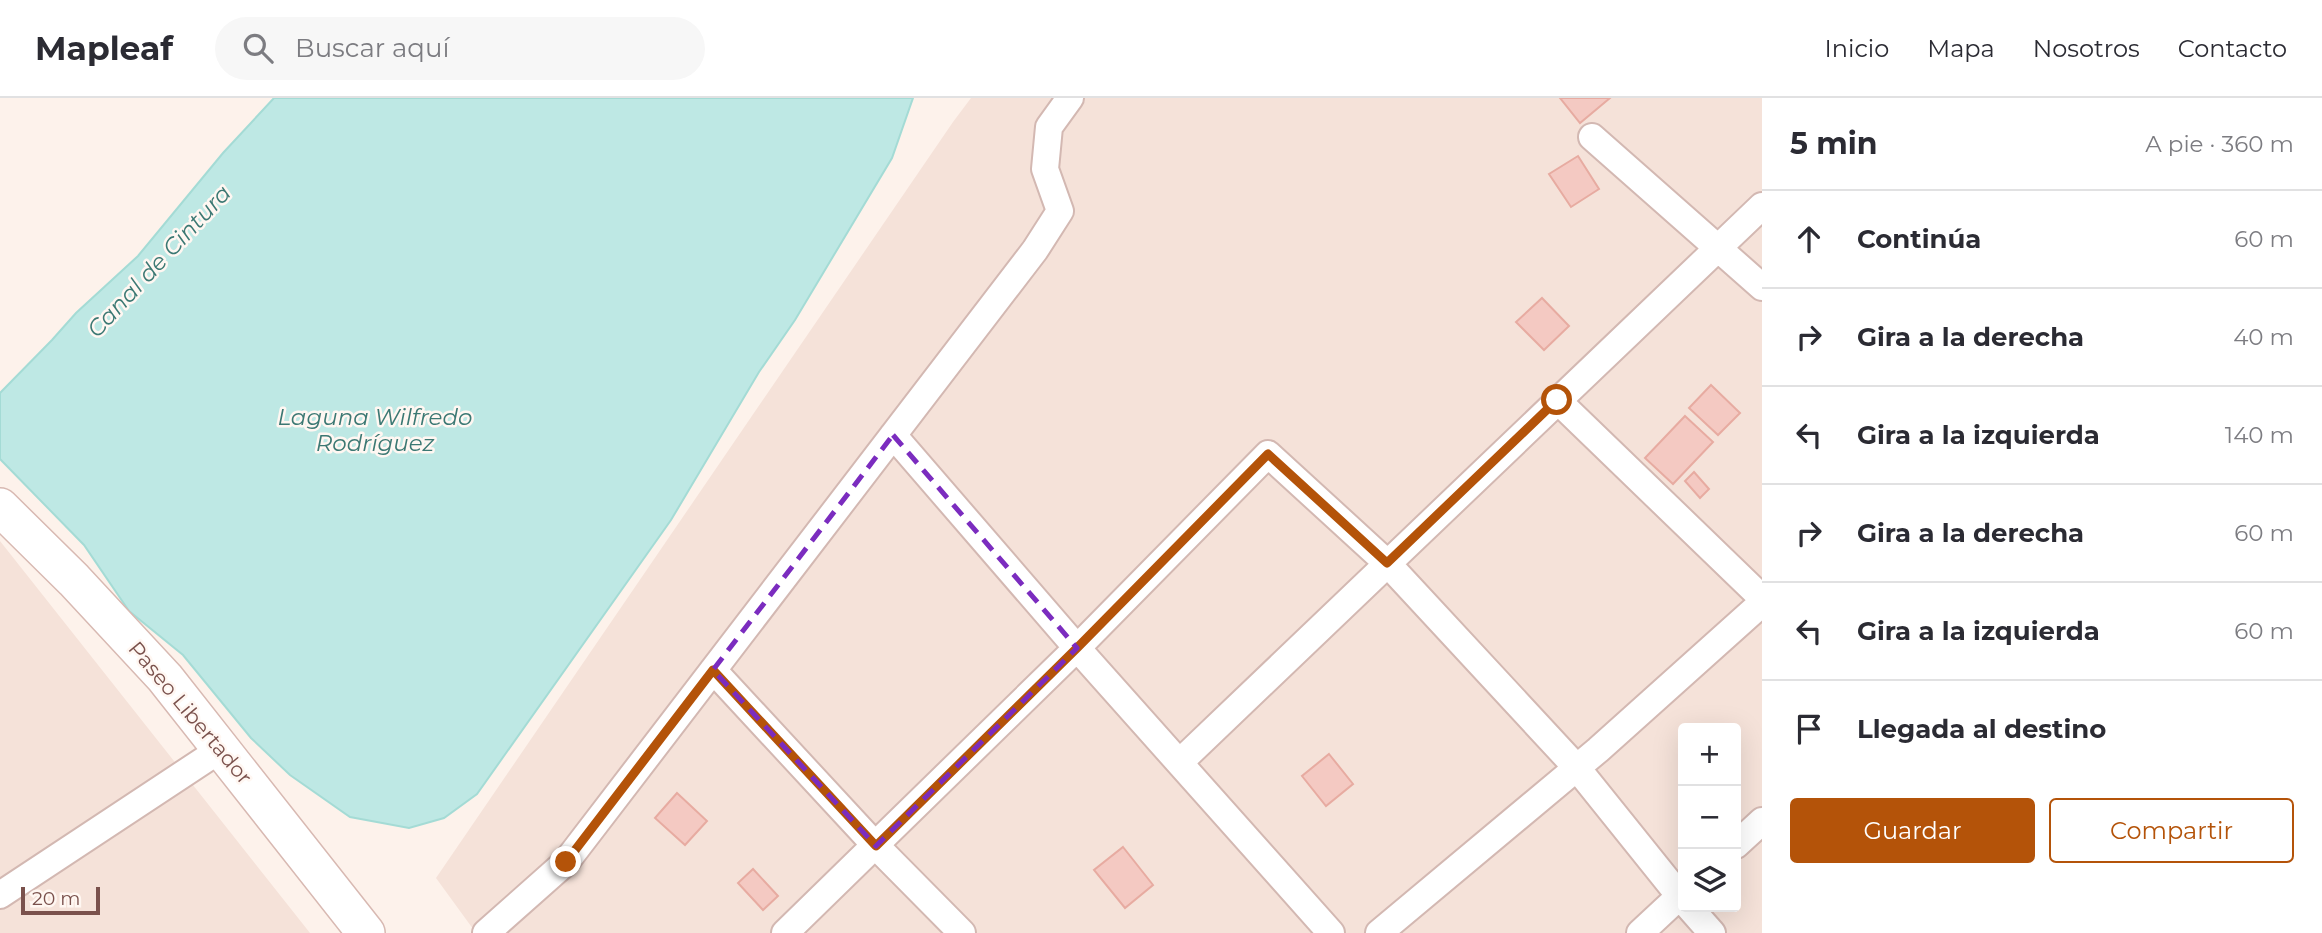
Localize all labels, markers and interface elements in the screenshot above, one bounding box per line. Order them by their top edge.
search box [215,17,705,80]
text: Mapleaf [35,28,173,68]
icon: search [239,29,277,67]
text: Buscar aquí [295,32,449,64]
text: Inicio [1824,34,1889,63]
text: Mapa [1927,34,1995,63]
text: Nosotros [2033,34,2140,63]
text: Contacto [2178,34,2287,63]
text: 5 min [1790,125,1878,162]
text: A pie · 360 m [2145,130,2294,158]
water label: Canal de Cintura [81,179,237,343]
icon: ahead [1790,220,1828,258]
text: Continúa [1857,223,1981,255]
text: 60 m [2234,225,2294,253]
icon: right [1790,318,1828,356]
text: Gira a la derecha [1857,321,2084,353]
text: 40 m [2233,323,2294,351]
route start [1541,384,1572,415]
water label: Laguna Wilfredo Rodríguez [277,403,473,457]
icon: left [1790,416,1828,454]
text: Gira a la izquierda [1857,419,2100,451]
text: 140 m [2225,421,2294,449]
icon: right [1790,514,1828,552]
text: Gira a la derecha [1857,517,2084,549]
text: 60 m [2234,519,2294,547]
icon: left [1790,612,1828,650]
text: Gira a la izquierda [1857,615,2100,647]
text: 60 m [2234,617,2294,645]
street label: Paseo Libertador [123,636,257,789]
icon: arrive [1790,710,1828,748]
text: Llegada al destino [1857,713,2106,745]
map controls [1678,723,1741,912]
button: + [1678,723,1741,786]
button: − [1678,786,1741,849]
button: Guardar [1790,798,2035,863]
button: Compartir [2049,798,2294,863]
route end [550,846,581,877]
button: layers [1678,849,1741,912]
scale bar [21,884,100,916]
text: 20 m [32,887,80,910]

